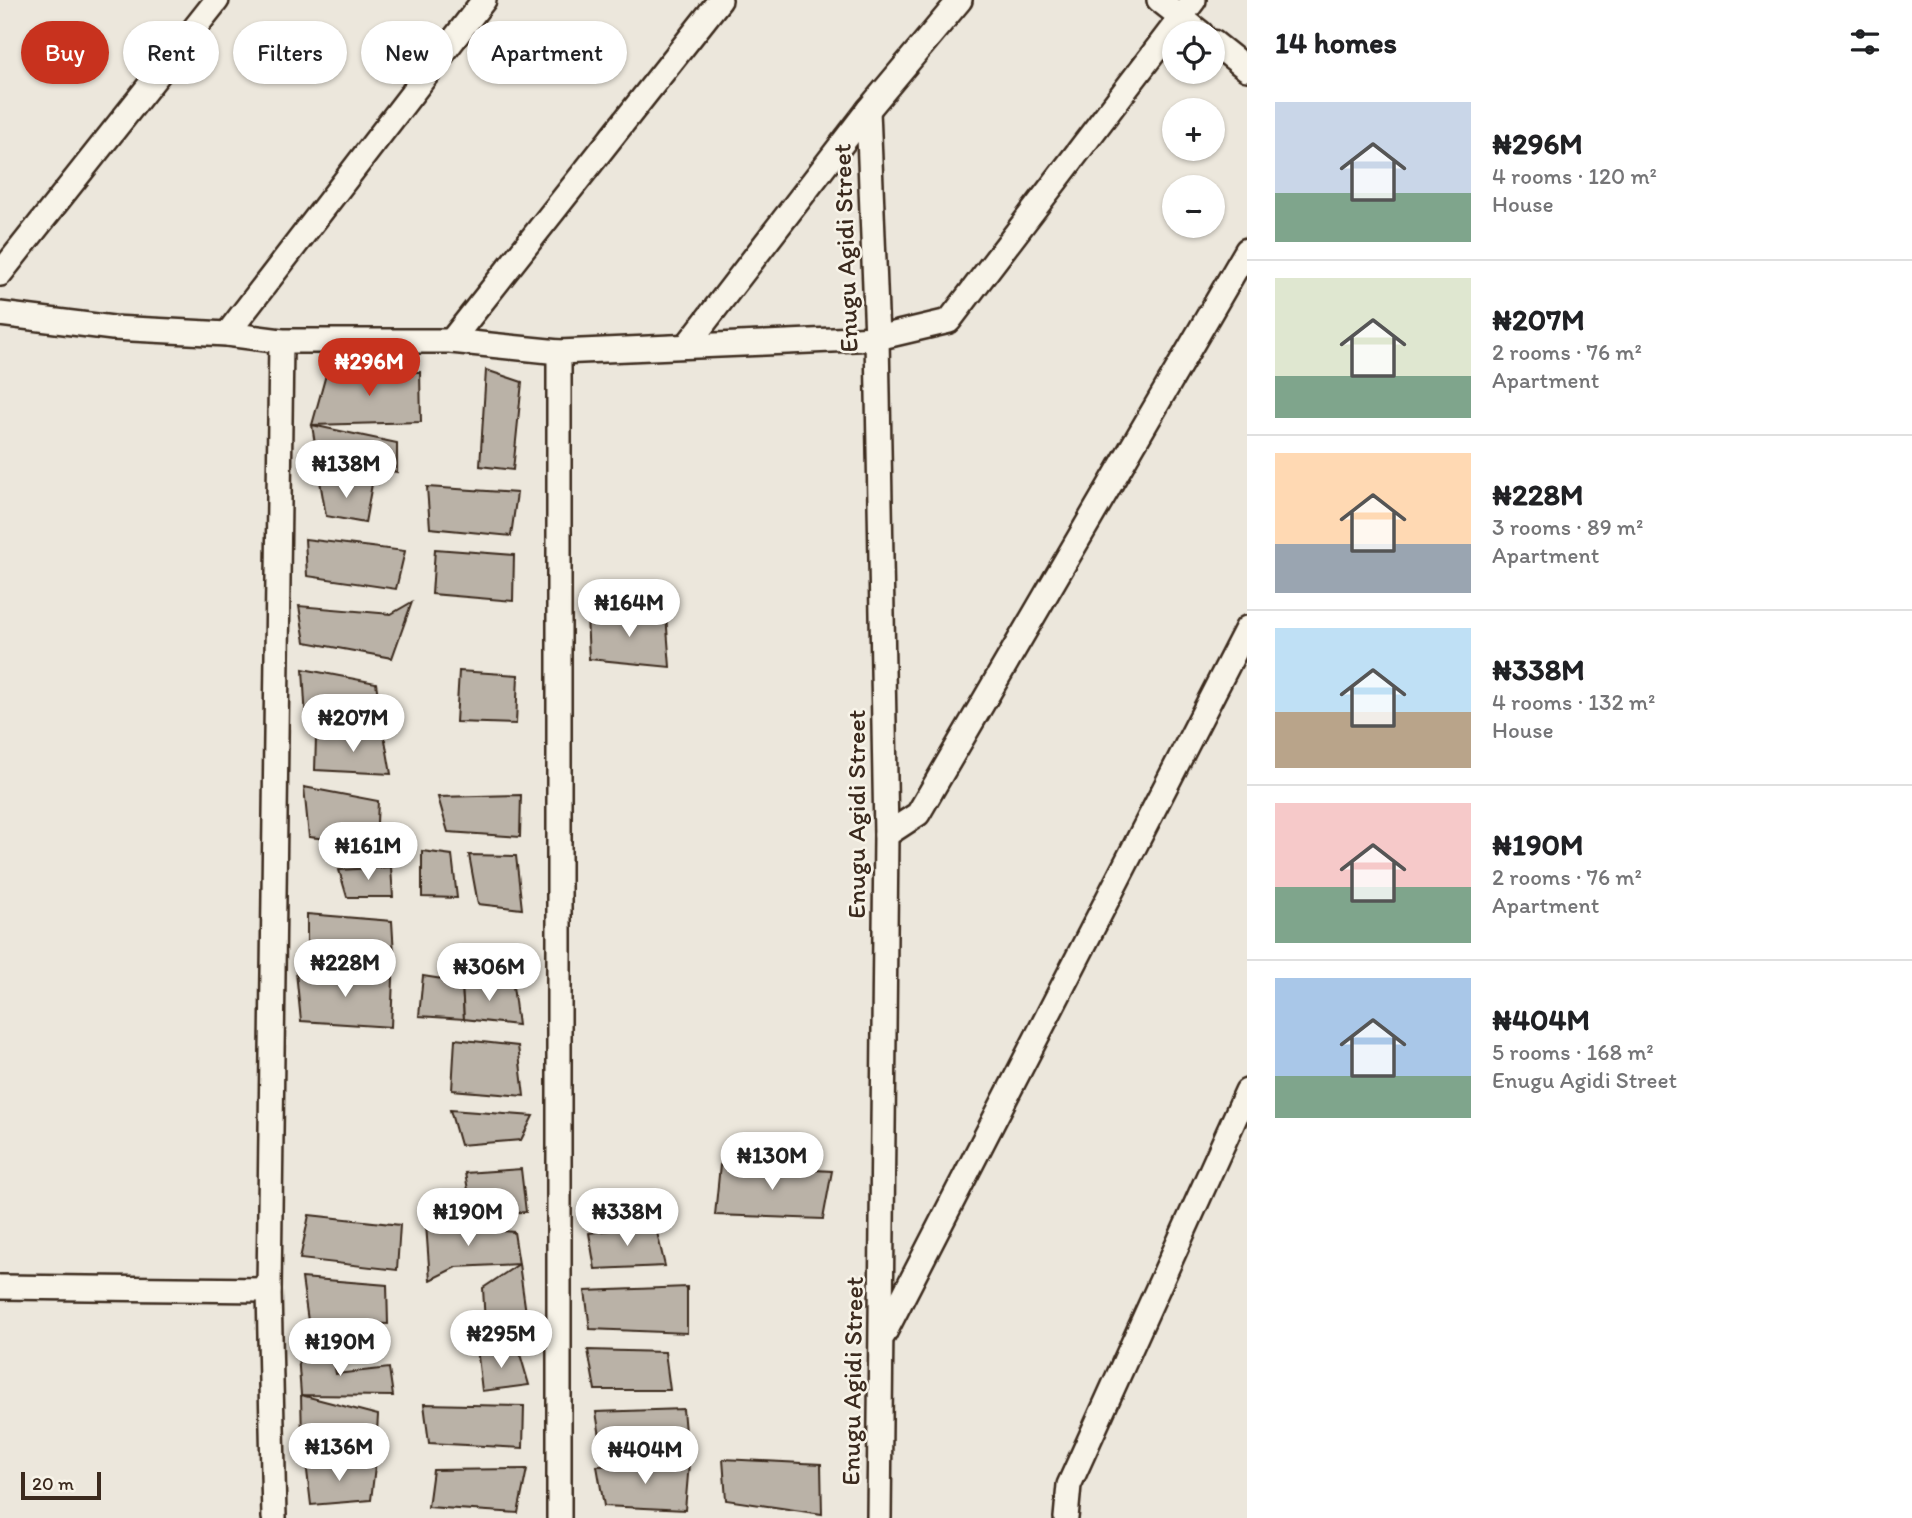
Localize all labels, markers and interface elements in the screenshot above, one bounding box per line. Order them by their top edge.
chip: Buy [21,21,109,84]
chip: Rent [123,21,219,84]
chip: Filters [233,21,347,84]
chip: New [361,21,453,84]
chip: Apartment [467,21,627,84]
map controls [1162,21,1225,238]
button: locate [1162,21,1225,84]
icon: filters [1846,23,1884,61]
text: 14 homes [1275,24,1397,61]
button: + [1162,98,1225,161]
text: ₦296M [1492,125,1583,162]
icon: home [1331,130,1415,214]
street label: Enugu Agidi Street [825,143,865,353]
text: 4 rooms · 120 m² [1492,162,1657,190]
button: − [1162,175,1225,238]
text: House [1492,190,1554,218]
text: ₦207M [1492,301,1585,338]
icon: home [1331,306,1415,390]
pin: ₦296M [320,338,418,398]
text: 2 rooms · 76 m² [1492,338,1642,366]
text: ₦296M [334,347,404,375]
text: Apartment [1492,366,1599,394]
pin: ₦138M [297,440,395,500]
text: ₦138M [311,449,381,477]
text: ₦228M [1492,476,1584,513]
icon: home [1331,481,1415,565]
text: 3 rooms · 89 m² [1492,513,1643,541]
text: Apartment [1492,541,1599,569]
pin: ₦164M [580,580,678,639]
text: ₦164M [594,588,664,616]
text: ₦338M [1492,651,1585,688]
icon: home [1331,656,1415,740]
text: 4 rooms · 132 m² [1492,688,1655,716]
pin: ₦207M [304,694,402,754]
text: ₦207M [317,703,389,731]
street label: Enugu Agidi Street [840,709,872,919]
text: House [1492,716,1554,744]
pin: ₦161M [319,822,417,882]
text: ₦190M [1492,826,1584,863]
text: ₦161M [335,831,401,859]
icon: home [1331,831,1415,915]
text: 2 rooms · 76 m² [1492,863,1642,891]
text: Apartment [1492,891,1599,919]
pin: ₦228M [296,940,394,999]
pin: ₦306M [440,944,538,1003]
text: ₦228M [310,948,380,976]
text: ₦306M [453,952,525,980]
text: ₦404M [1492,1001,1590,1038]
icon: home [1331,1006,1415,1090]
text: 5 rooms · 168 m² [1492,1038,1654,1066]
text: Enugu Agidi Street [1492,1066,1677,1094]
pin: ₦130M [723,1132,821,1192]
text: ₦130M [737,1141,807,1169]
pin: ₦190M [419,1188,517,1248]
pin: ₦338M [578,1188,676,1248]
text: ₦190M [433,1197,503,1225]
text: ₦338M [591,1197,663,1225]
street label: Enugu Agidi Street [834,1276,870,1486]
pin: ₦295M [452,1310,550,1370]
pin: ₦190M [291,1318,389,1378]
text: ₦295M [466,1319,536,1347]
text: ₦190M [305,1327,375,1355]
pin: ₦136M [290,1424,388,1483]
pin: ₦404M [596,1426,694,1486]
text: ₦136M [305,1432,373,1460]
text: ₦404M [607,1435,683,1463]
scale bar [21,1469,102,1501]
text: 20 m [32,1472,74,1495]

